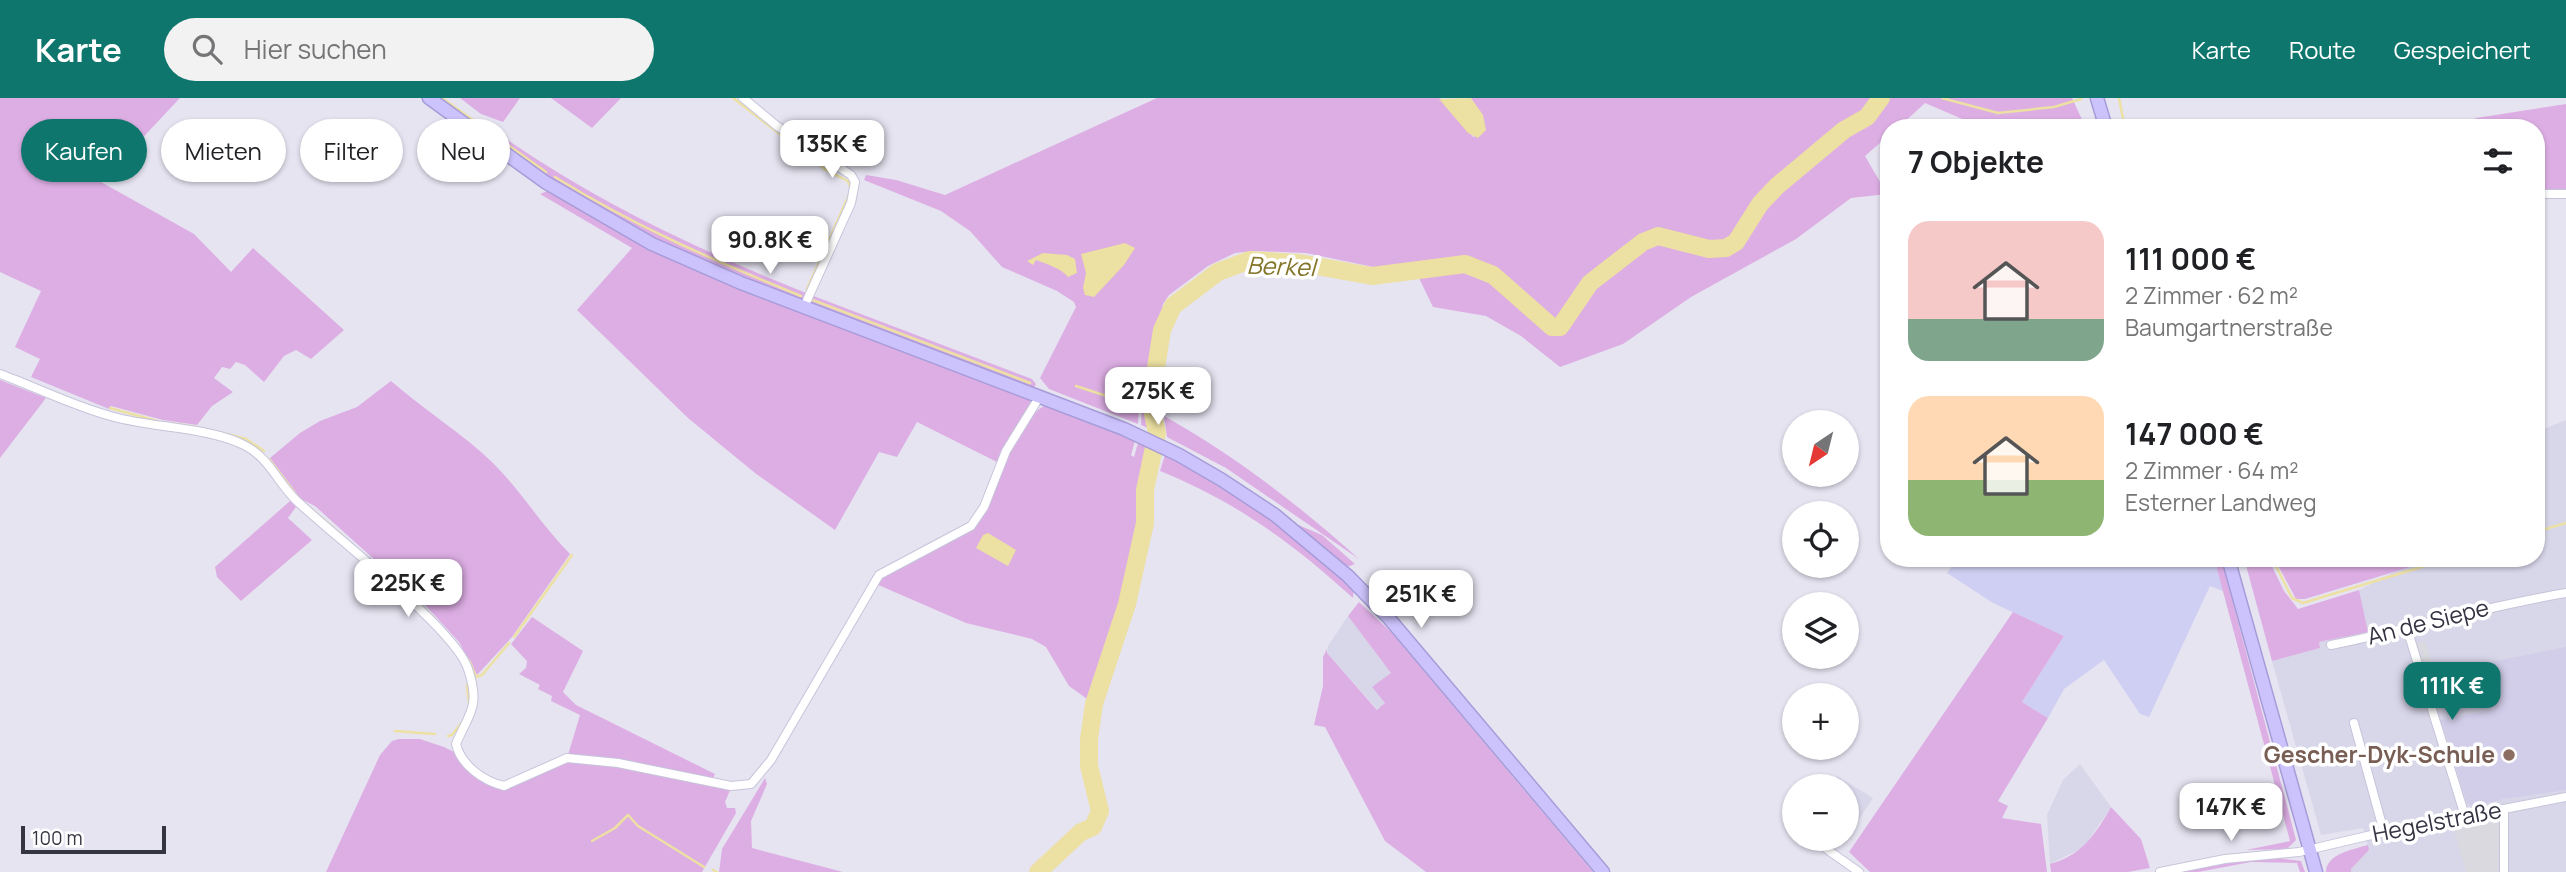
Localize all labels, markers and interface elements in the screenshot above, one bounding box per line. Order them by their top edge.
search box [164,18,654,81]
text: Karte [35,27,122,72]
icon: search [188,30,226,68]
text: Hier suchen [244,31,387,67]
text: Karte [2192,33,2251,66]
text: Route [2289,33,2356,66]
text: Gespeichert [2394,33,2531,66]
chip: Kaufen [21,119,147,182]
chip: Mieten [161,119,286,182]
chip: Filter [300,119,403,182]
chip: Neu [417,119,510,182]
pin: 135K € [775,120,889,180]
text: 135K € [796,127,868,159]
text: 7 Objekte [1908,141,2044,182]
icon: filters [2479,142,2517,180]
pin: 90.8K € [705,216,835,276]
text: 90.8K € [727,223,813,255]
text: 111 000 € [2125,238,2256,279]
water label: Berkel [1246,248,1319,283]
icon: home [1964,249,2048,333]
text: 2 Zimmer · 62 m² [2125,279,2298,311]
text: Baumgartnerstraße [2125,311,2333,343]
pin: 275K € [1101,368,1215,427]
text: 275K € [1121,374,1195,406]
north arrow [1782,410,1858,486]
map controls [1782,410,1859,851]
text: 147 000 € [2125,413,2264,454]
icon: home [1964,424,2048,508]
text: 2 Zimmer · 64 m² [2125,454,2298,486]
text: Esterner Landweg [2125,486,2317,518]
button: locate [1782,501,1859,578]
pin: 225K € [351,560,465,619]
text: 225K € [370,566,446,598]
pin: 251K € [1364,570,1478,630]
text: 251K € [1385,577,1457,609]
street label: An de Siepe [2364,590,2492,652]
button: layers [1782,592,1859,669]
pin: 111K € [2395,662,2509,722]
text: 111K € [2420,669,2484,701]
button: + [1782,683,1859,760]
place label: Gescher-Dyk-Schule [2264,738,2495,770]
marker: Gescher-Dyk-Schule [2501,747,2517,763]
button: − [1782,774,1859,851]
pin: 147K € [2174,784,2288,843]
text: 147K € [2195,790,2267,822]
street label: Hegelstraße [2370,793,2504,849]
scale bar [21,823,166,855]
text: 100 m [32,825,83,851]

